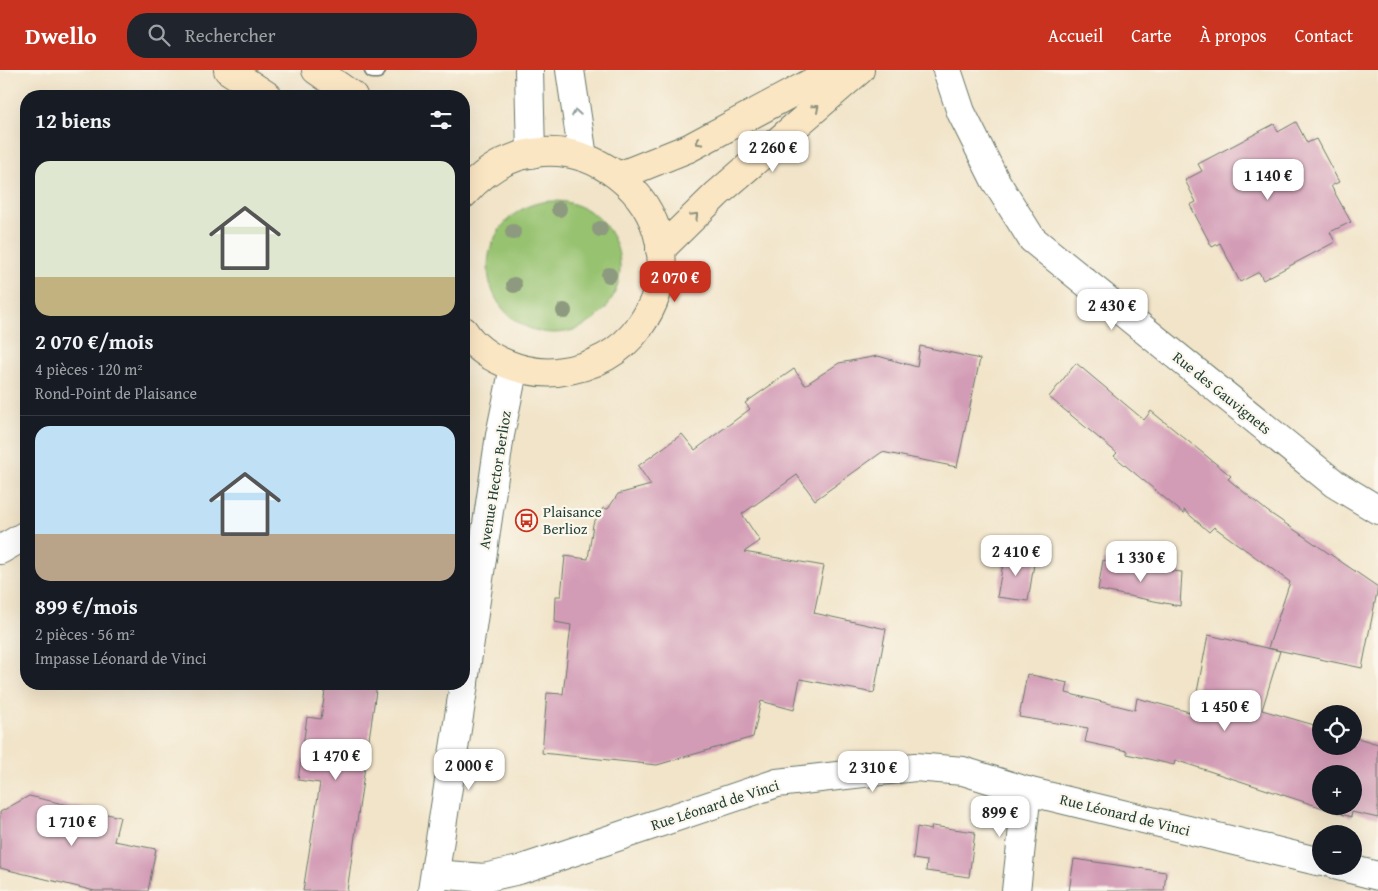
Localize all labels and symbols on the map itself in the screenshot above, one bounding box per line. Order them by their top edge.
one-way arrow [811,105,820,114]
one-way arrow [572,109,582,118]
pin: 2 260 € [727,131,819,173]
one-way arrow [696,136,705,146]
pin: 1 140 € [1222,158,1314,201]
one-way arrow [689,212,698,221]
pin: 2 070 € [629,260,721,303]
pin: 2 430 € [1066,288,1158,331]
street label: Rue des Gauvignets [1169,346,1276,439]
street label: Avenue Hector Berlioz [473,409,516,551]
place label: Plaisance Berlioz [543,501,602,539]
bus stop icon: Plaisance Berlioz [515,509,539,533]
pin: 2 410 € [970,534,1062,577]
pin: 1 330 € [1095,540,1187,583]
pin: 1 450 € [1179,690,1271,732]
pin: 1 470 € [290,738,382,781]
pin: 2 000 € [423,748,515,791]
pin: 2 310 € [827,750,919,793]
street label: Rue Léonard de Vinci [648,774,782,835]
street label: Rue Léonard de Vinci [1058,788,1192,841]
pin: 899 € [965,796,1035,838]
pin: 1 710 € [26,804,118,847]

